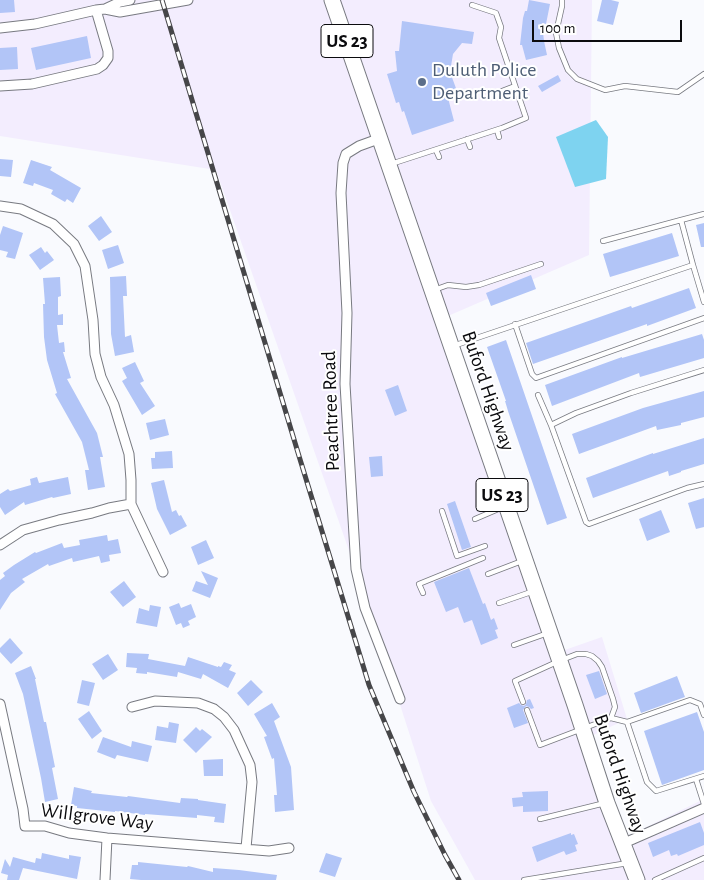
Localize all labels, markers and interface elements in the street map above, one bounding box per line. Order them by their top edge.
scale bar [534,10,684,42]
text: 100 m [540,21,575,36]
road number: US 23 [321,24,373,58]
place label: Duluth Police Department [432,58,536,105]
marker: Duluth Police Department [416,76,428,88]
street label: Buford Highway [456,328,520,454]
street label: Peachtree Road [317,350,345,472]
road number: US 23 [476,478,528,512]
street label: Buford Highway [588,711,652,837]
street label: Willgrove Way [39,798,155,836]

